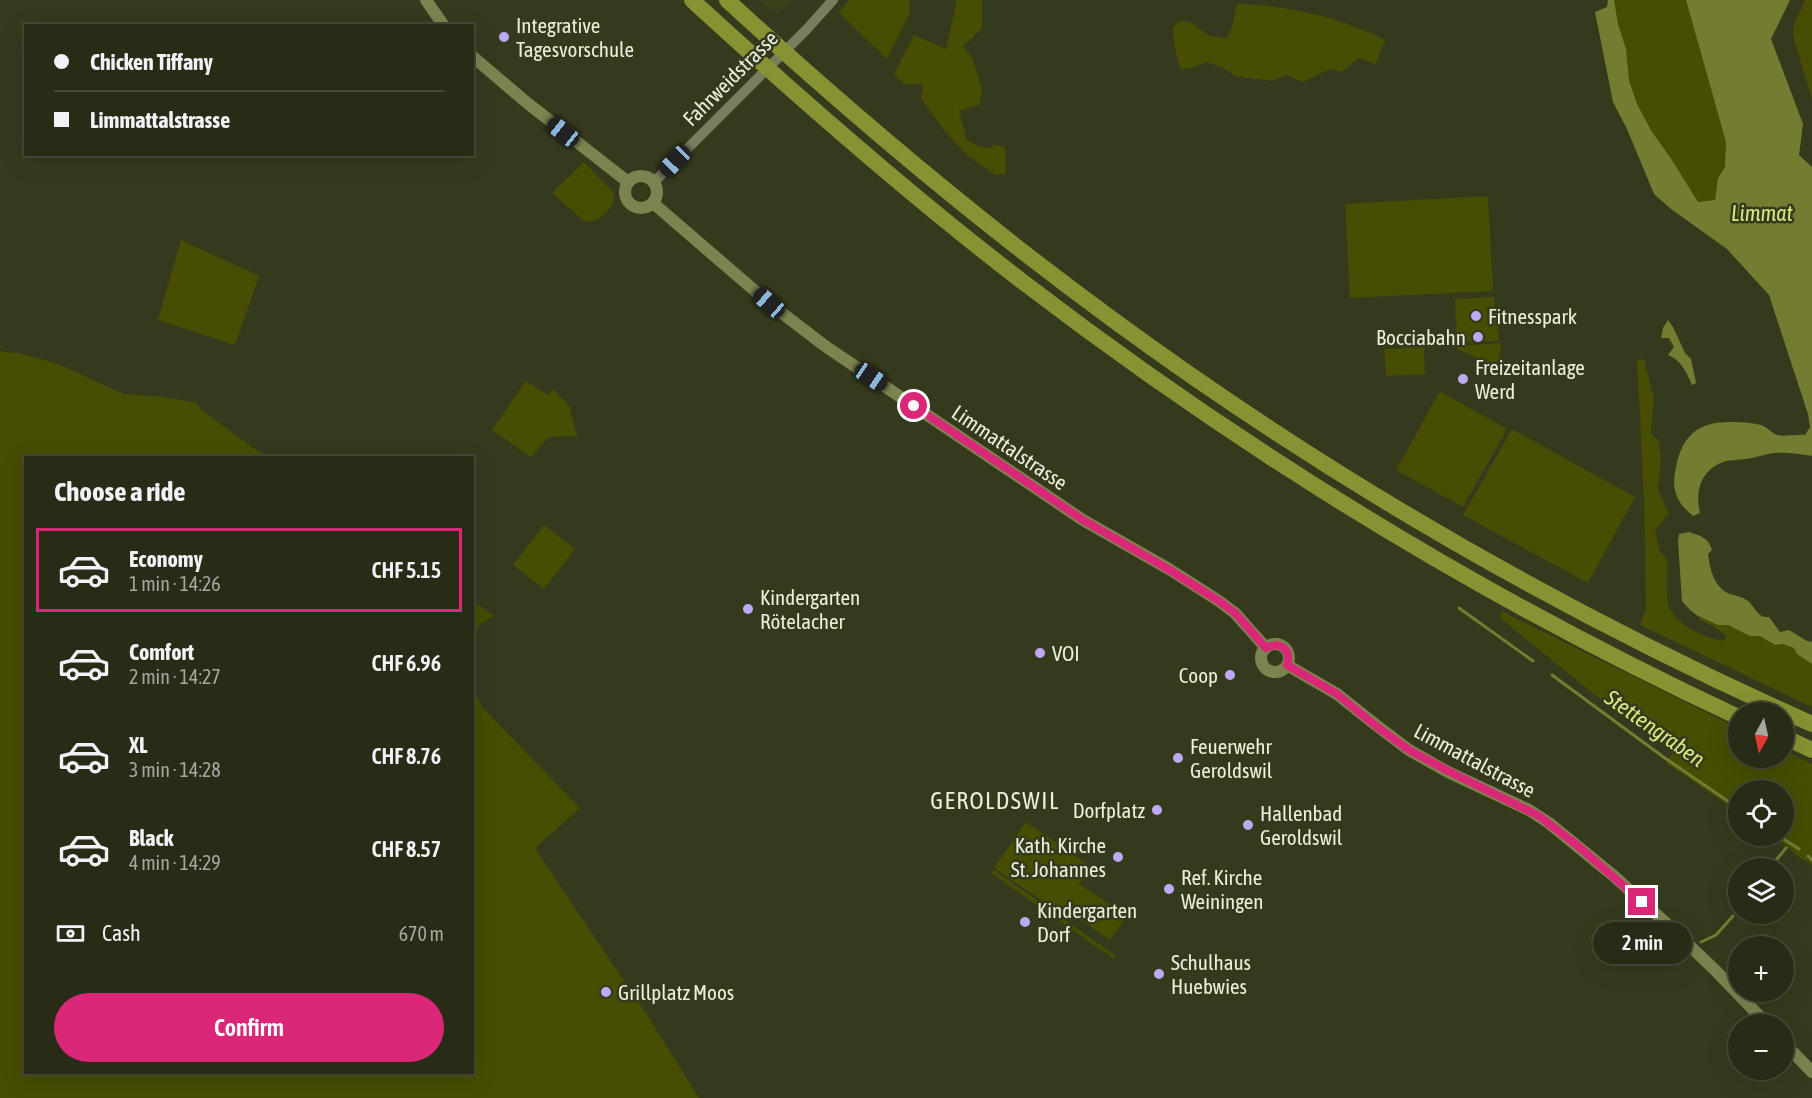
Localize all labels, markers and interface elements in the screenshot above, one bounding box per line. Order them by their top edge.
place label: Integrative Tagesvorschule [516,13,634,61]
street label: Fahrweidstrasse [678,26,782,130]
marker: Integrative Tagesvorschule [497,30,511,44]
text: Chicken Tiffany [90,49,213,75]
text: Limmattalstrasse [90,107,230,133]
car [543,114,583,150]
car [656,142,694,180]
water label: Limmat [1731,200,1794,226]
car [750,284,788,322]
place label: Fitnesspark [1488,304,1577,328]
marker: Fitnesspark [1469,309,1483,323]
place label: Bocciabahn [1376,325,1466,349]
marker: Bocciabahn [1471,330,1485,344]
place label: Freizeitanlage Werd [1475,355,1585,403]
car [851,359,891,395]
marker: Freizeitanlage Werd [1456,372,1470,386]
route start [900,392,927,419]
street label: Limmattalstrasse [948,400,1072,494]
text: Choose a ride [54,476,186,507]
icon: car [57,543,111,597]
text: Economy [129,546,203,572]
text: CHF 5.15 [372,557,441,583]
text: 1 min · 14:26 [129,572,221,595]
place label: Kindergarten Rötelacher [760,585,860,633]
marker: Kindergarten Rötelacher [741,602,755,616]
icon: car [57,636,111,690]
text: Comfort [129,639,194,665]
place label: VOI [1052,641,1080,665]
marker: VOI [1033,646,1047,660]
text: CHF 6.96 [372,650,441,676]
place label: Coop [1179,663,1218,687]
text: 2 min · 14:27 [129,665,221,688]
marker: Coop [1223,668,1237,682]
water label: Stettengraben [1599,684,1710,772]
north arrow [1728,702,1794,768]
map controls [1728,702,1794,1080]
street label: Limmattalstrasse [1410,718,1540,802]
icon: car [57,729,111,783]
text: XL [129,732,147,758]
place label: Feuerwehr Geroldswil [1190,734,1273,782]
text: CHF 8.76 [372,743,441,769]
marker: Feuerwehr Geroldswil [1171,751,1185,765]
text: 3 min · 14:28 [129,758,221,781]
button: locate [1728,780,1794,846]
district label: GEROLDSWIL [930,787,1060,814]
place label: Dorfplatz [1073,798,1145,822]
place label: Hallenbad Geroldswil [1260,801,1343,849]
marker: Dorfplatz [1150,803,1164,817]
marker: Hallenbad Geroldswil [1241,818,1255,832]
icon: car [57,822,111,876]
text: Black [129,825,173,851]
place label: Kath. Kirche St. Johannes [1011,833,1106,881]
text: CHF 8.57 [372,836,441,862]
marker: Kath. Kirche St. Johannes [1111,850,1125,864]
text: 4 min · 14:29 [129,851,221,874]
button: layers [1728,858,1794,924]
place label: Ref. Kirche Weiningen [1181,865,1264,913]
marker: Ref. Kirche Weiningen [1162,882,1176,896]
route end [1628,888,1655,915]
place label: Kindergarten Dorf [1037,898,1137,946]
marker: Kindergarten Dorf [1018,915,1032,929]
icon: cash [54,917,87,950]
text: Cash [102,920,141,946]
text: 670 m [399,922,444,945]
callout: 2 min [1592,923,1692,965]
text: 2 min [1622,931,1663,954]
button: + [1728,936,1794,1002]
place label: Schulhaus Huebwies [1171,950,1251,998]
marker: Schulhaus Huebwies [1152,967,1166,981]
place label: Grillplatz Moos [618,980,734,1004]
marker: Grillplatz Moos [599,985,613,999]
button: Confirm [54,993,444,1062]
button: − [1728,1014,1794,1080]

